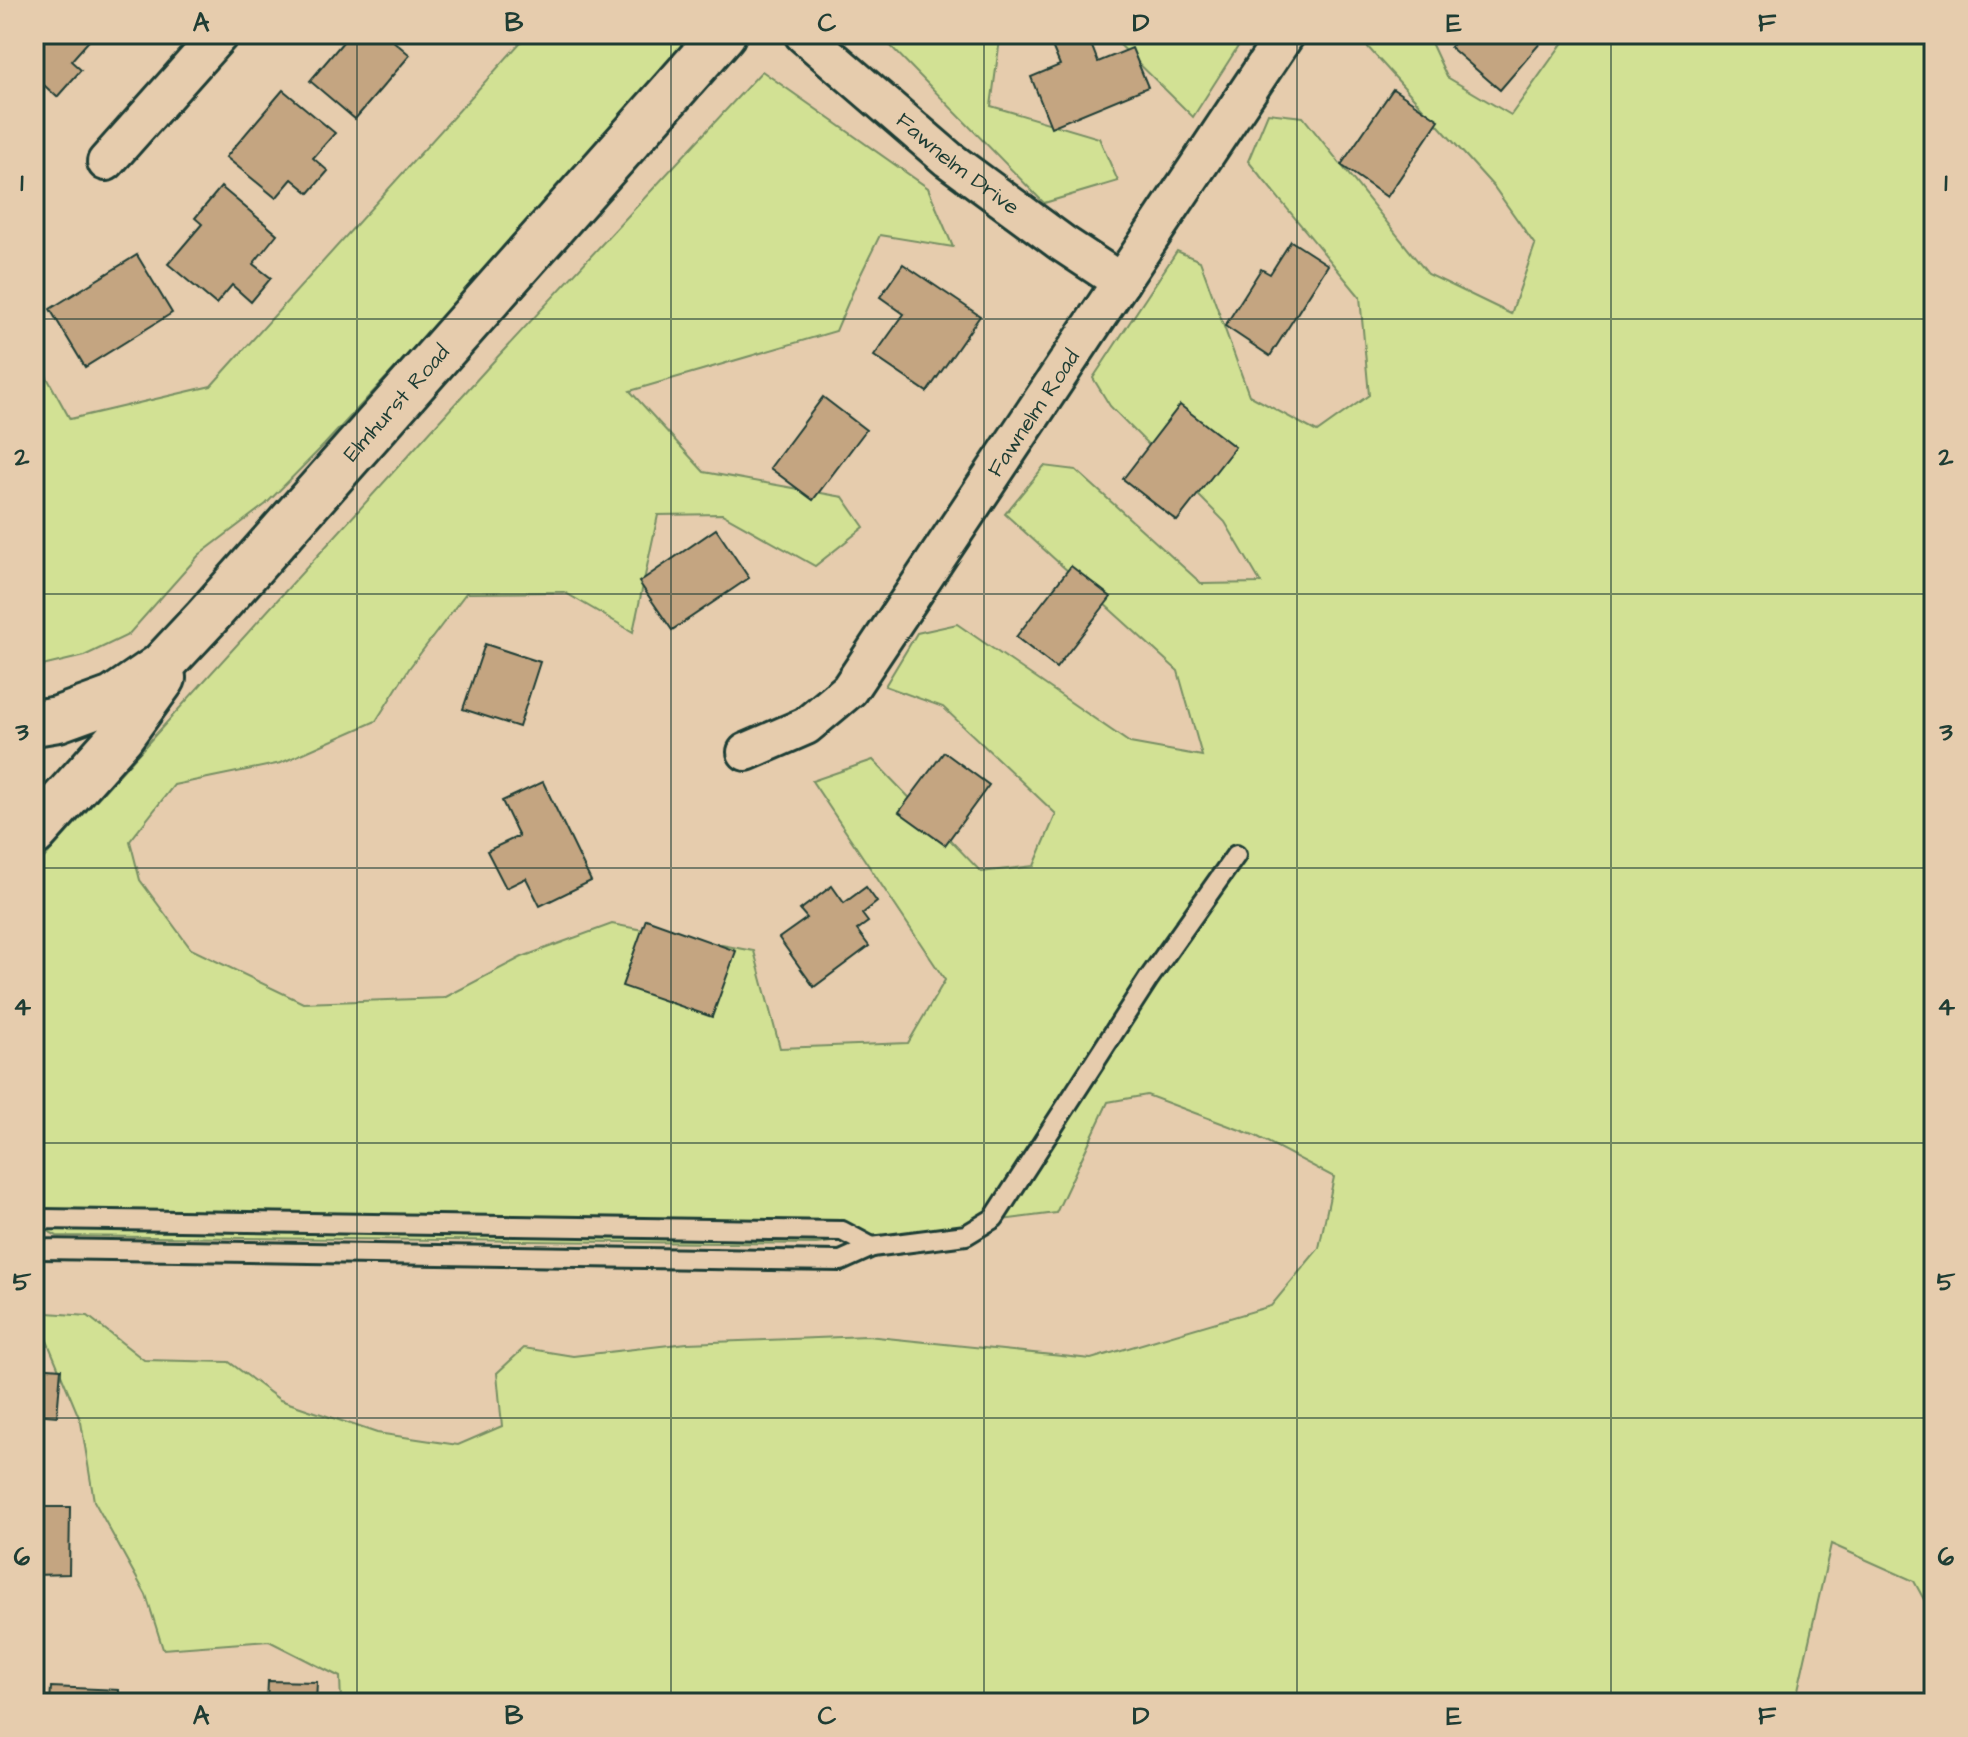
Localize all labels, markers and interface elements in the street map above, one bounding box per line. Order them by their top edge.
text: A [193,5,210,41]
text: B [505,5,524,41]
text: C [818,5,837,41]
text: D [1133,5,1150,41]
text: E [1446,5,1462,41]
text: F [1758,5,1777,41]
street label: Fawnelm Drive [889,105,1026,222]
text: 1 [20,165,24,201]
text: 1 [1944,165,1948,201]
street label: Elmhurst Road [336,338,457,468]
street label: Fawnelm Road [980,343,1087,483]
text: 2 [14,439,30,475]
text: 2 [1938,439,1954,475]
text: 3 [14,714,29,750]
text: 3 [1938,714,1953,750]
text: 4 [13,989,31,1025]
text: 4 [1937,989,1955,1025]
text: 5 [13,1264,32,1300]
text: 5 [1937,1264,1956,1300]
text: 6 [14,1539,31,1575]
text: 6 [1938,1539,1955,1575]
text: A [193,1698,210,1734]
text: B [505,1698,524,1734]
text: C [818,1698,837,1734]
text: D [1133,1698,1150,1734]
text: E [1446,1698,1462,1734]
text: F [1758,1698,1777,1734]

